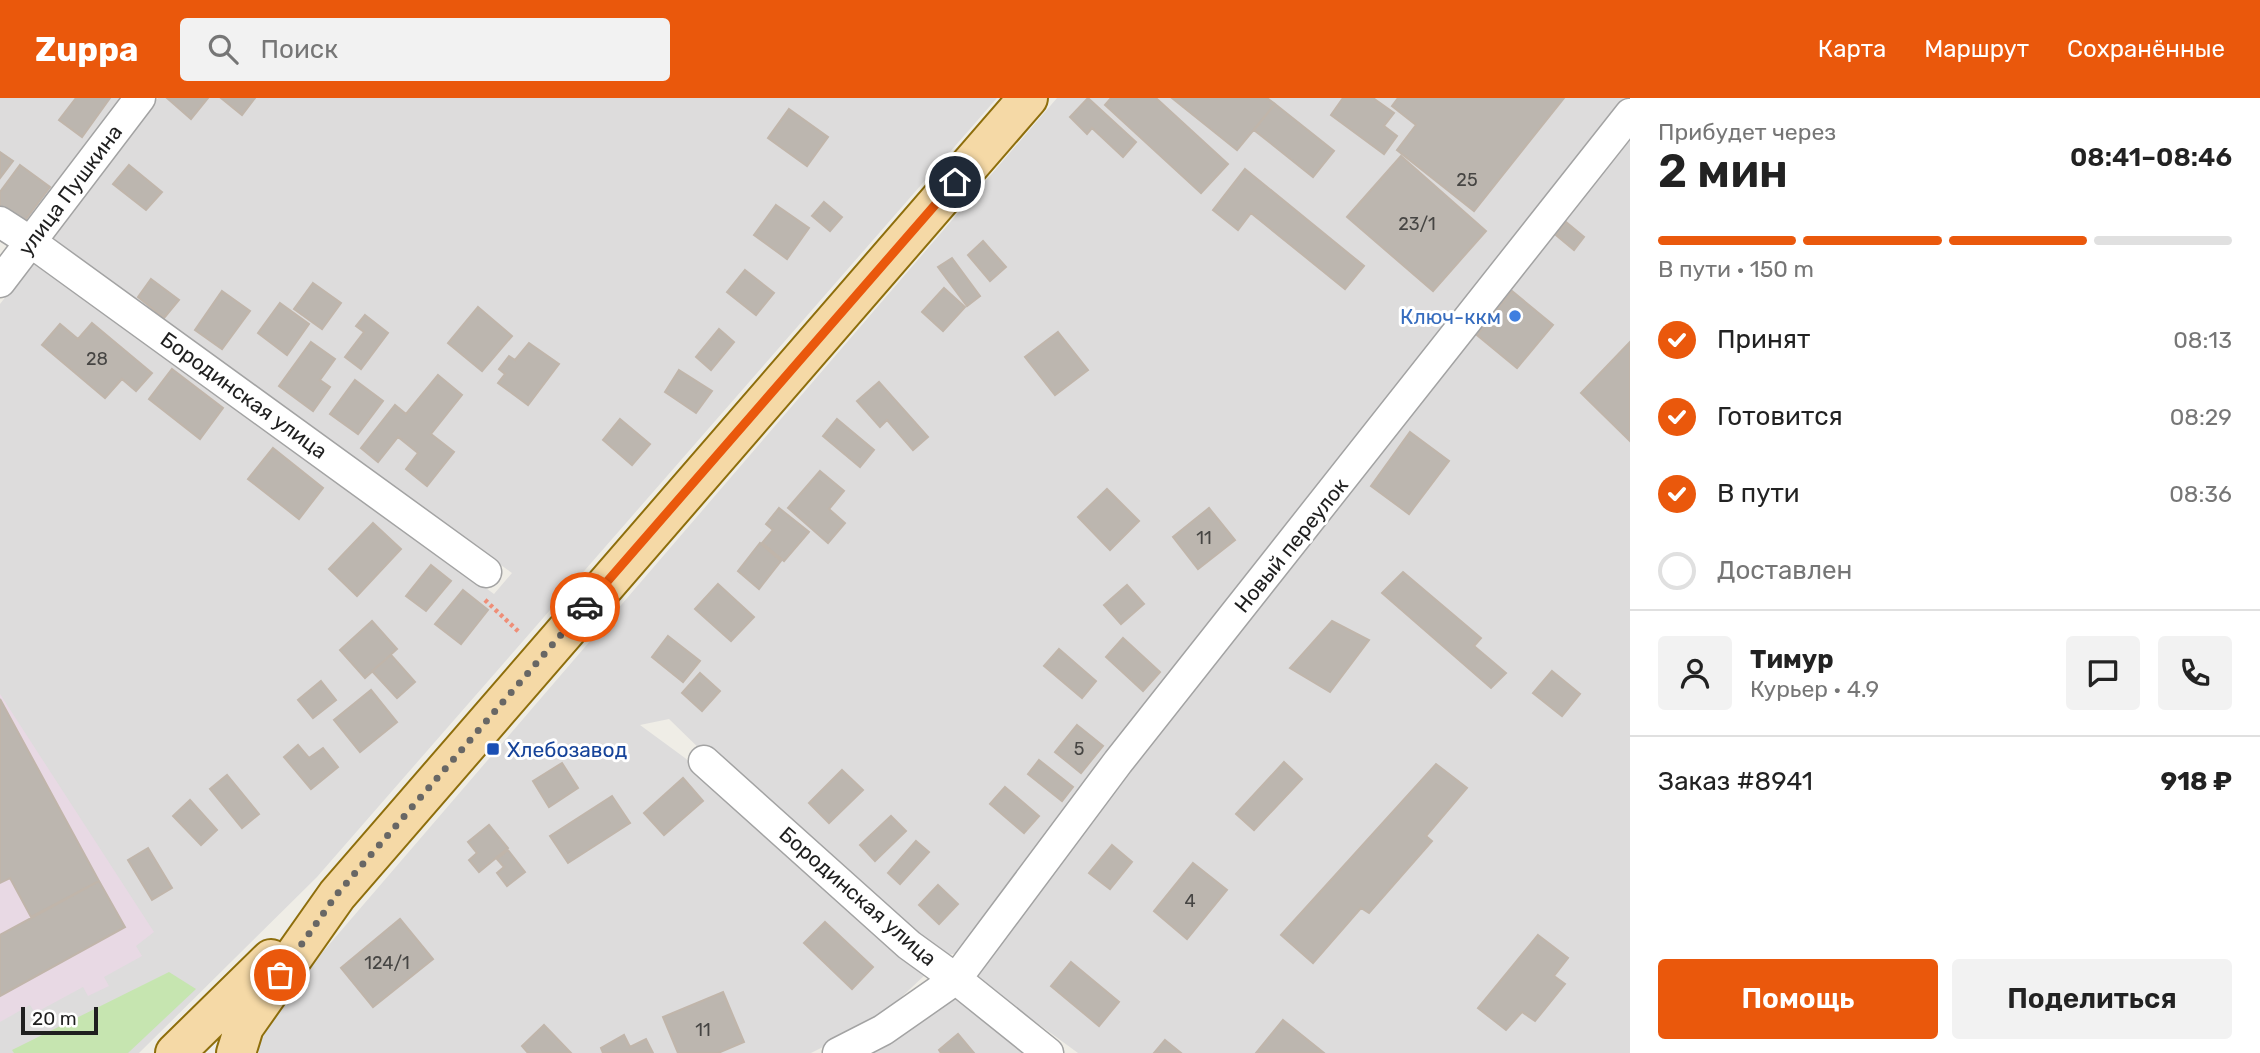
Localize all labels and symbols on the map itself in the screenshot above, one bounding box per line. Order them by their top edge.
street label: улица Пушкина [13,120,127,260]
pin [925,152,985,212]
house number: 25 [1456,169,1478,191]
house number: 23/1 [1398,213,1436,235]
place label: Ключ-ккм [1400,304,1501,329]
marker: Ключ-ккм [1507,308,1523,324]
street label: Бородинская улица [156,326,332,464]
house number: 28 [86,348,108,370]
street label: Новый переулок [1229,473,1353,617]
house number: 11 [1196,527,1212,549]
courier [550,572,620,642]
place label: Хлебозавод [507,737,627,762]
house number: 5 [1074,738,1084,760]
marker: Хлебозавод [485,741,501,757]
street label: Бородинская улица [774,821,942,971]
house number: 4 [1184,890,1196,912]
pin [250,945,310,1005]
house number: 124/1 [364,952,410,974]
scale bar [21,1004,98,1036]
house number: 11 [695,1019,711,1041]

